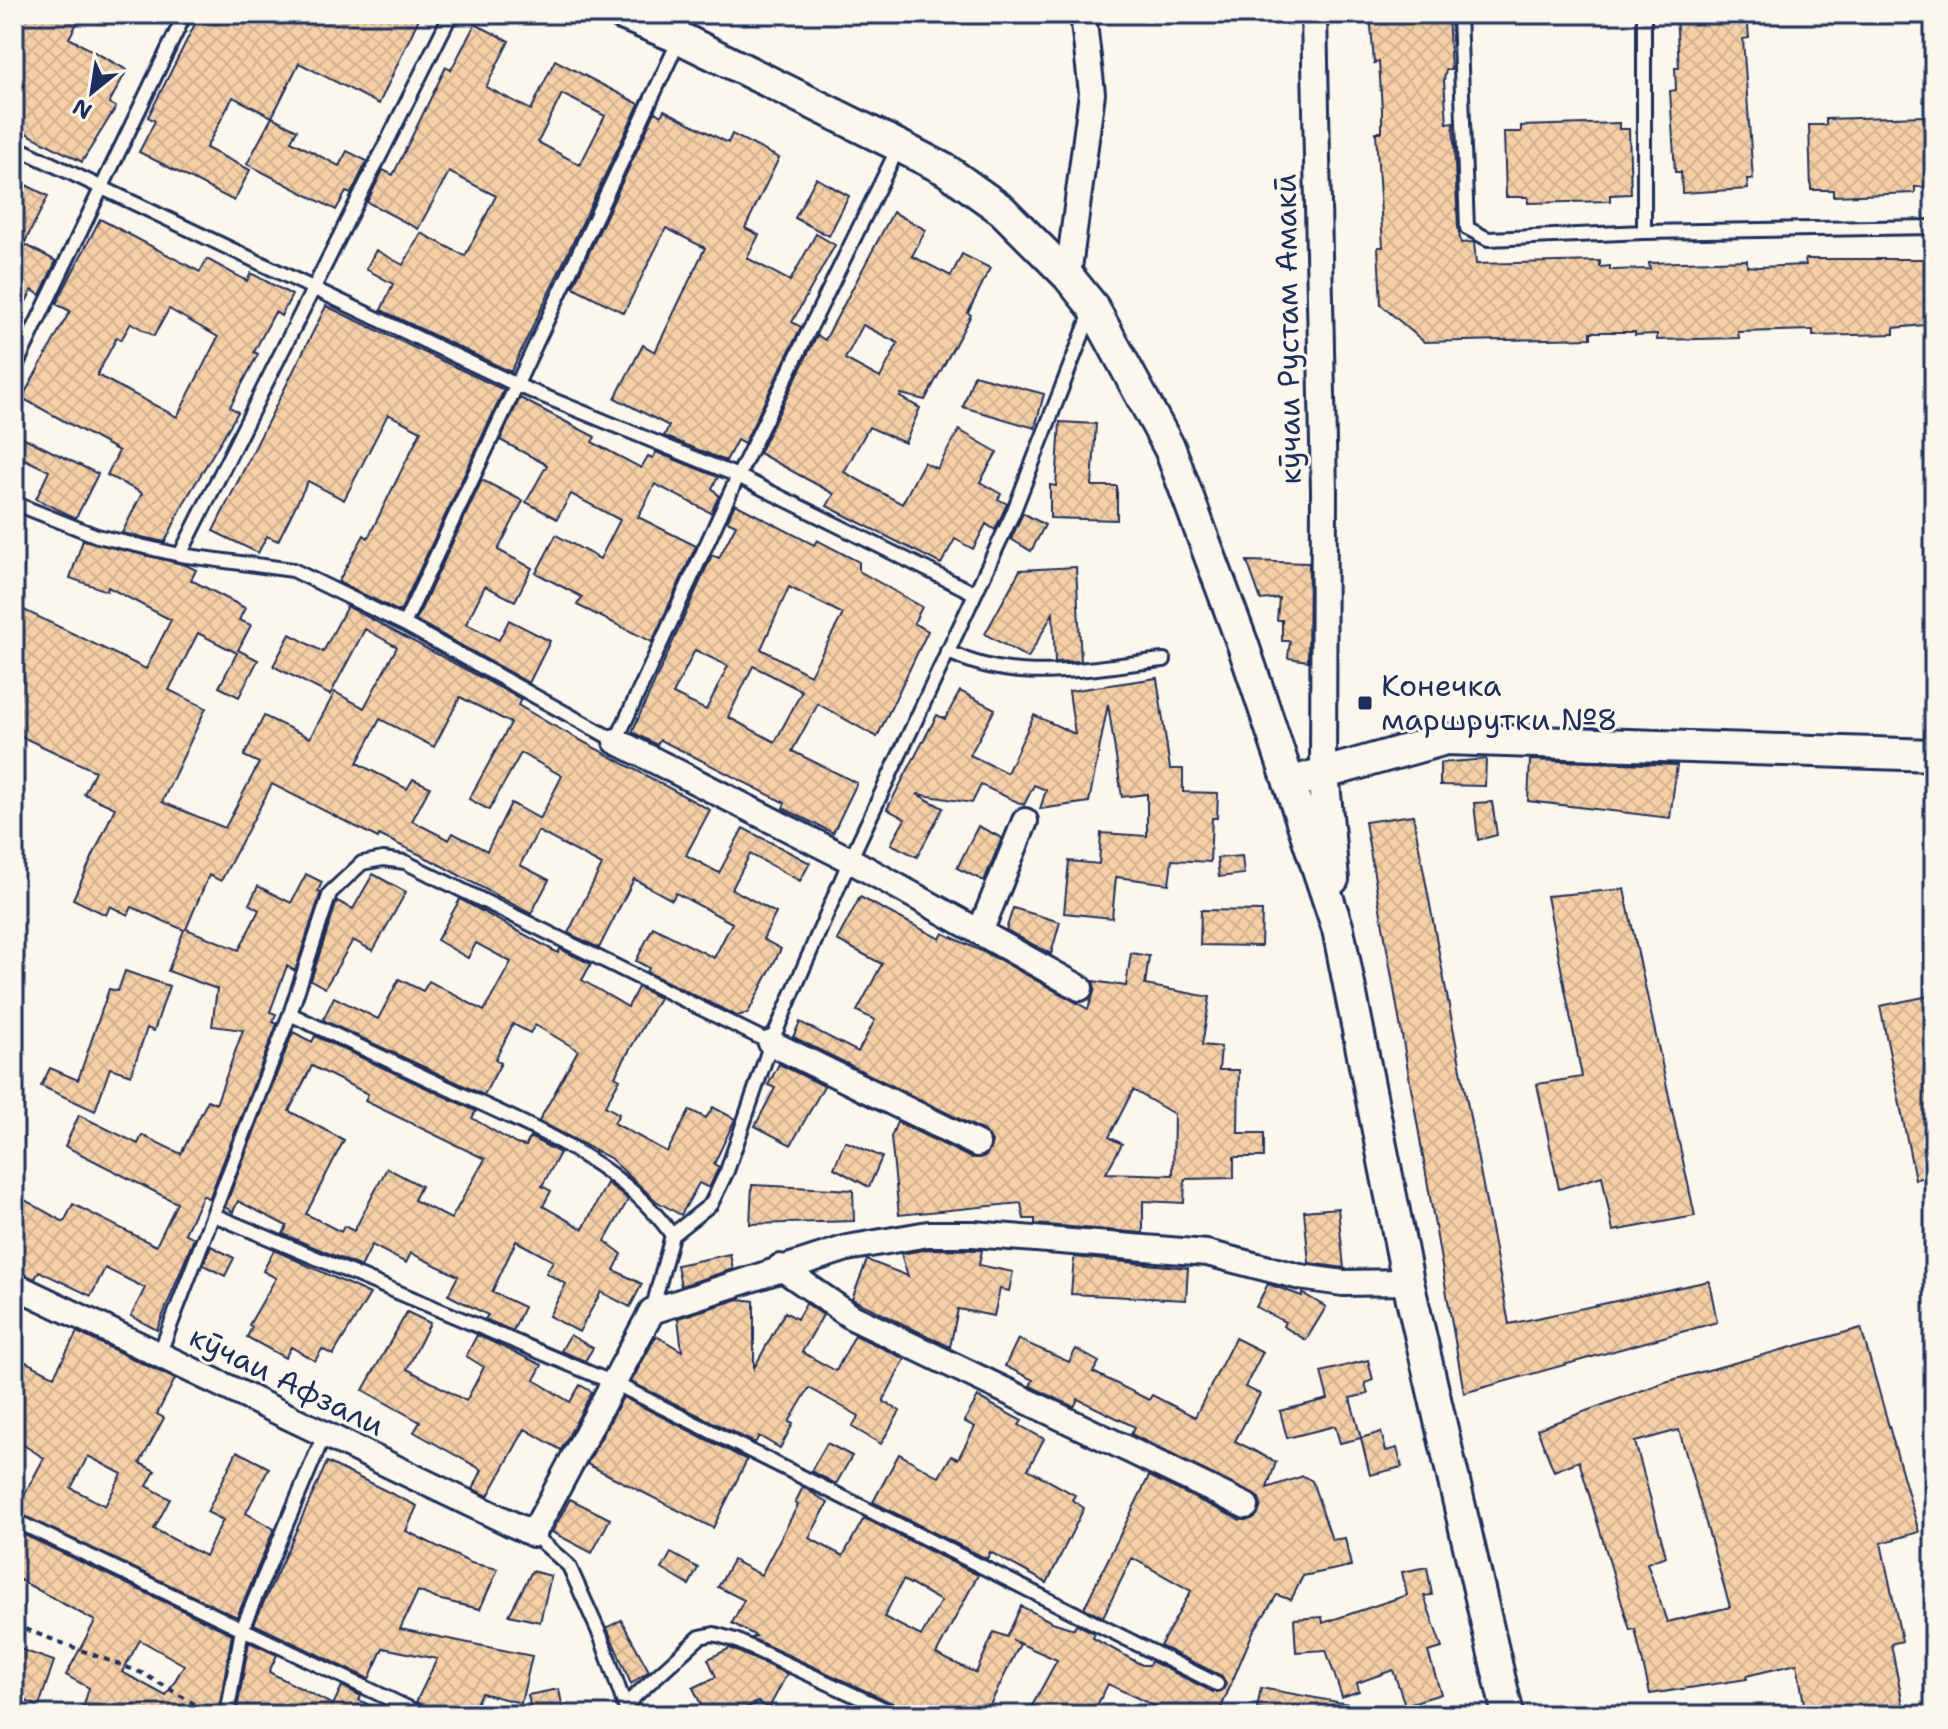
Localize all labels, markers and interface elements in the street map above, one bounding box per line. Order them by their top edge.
north arrow [52,52,132,132]
text: N [67,92,97,126]
street label: кӯчаи Рустам Амакӣ [1264,173,1311,485]
place label: Конечка маршрутки №8 [1381,665,1618,740]
marker: Конечка маршрутки №8 [1356,694,1374,712]
street label: кӯчаи Афзали [183,1316,392,1445]

